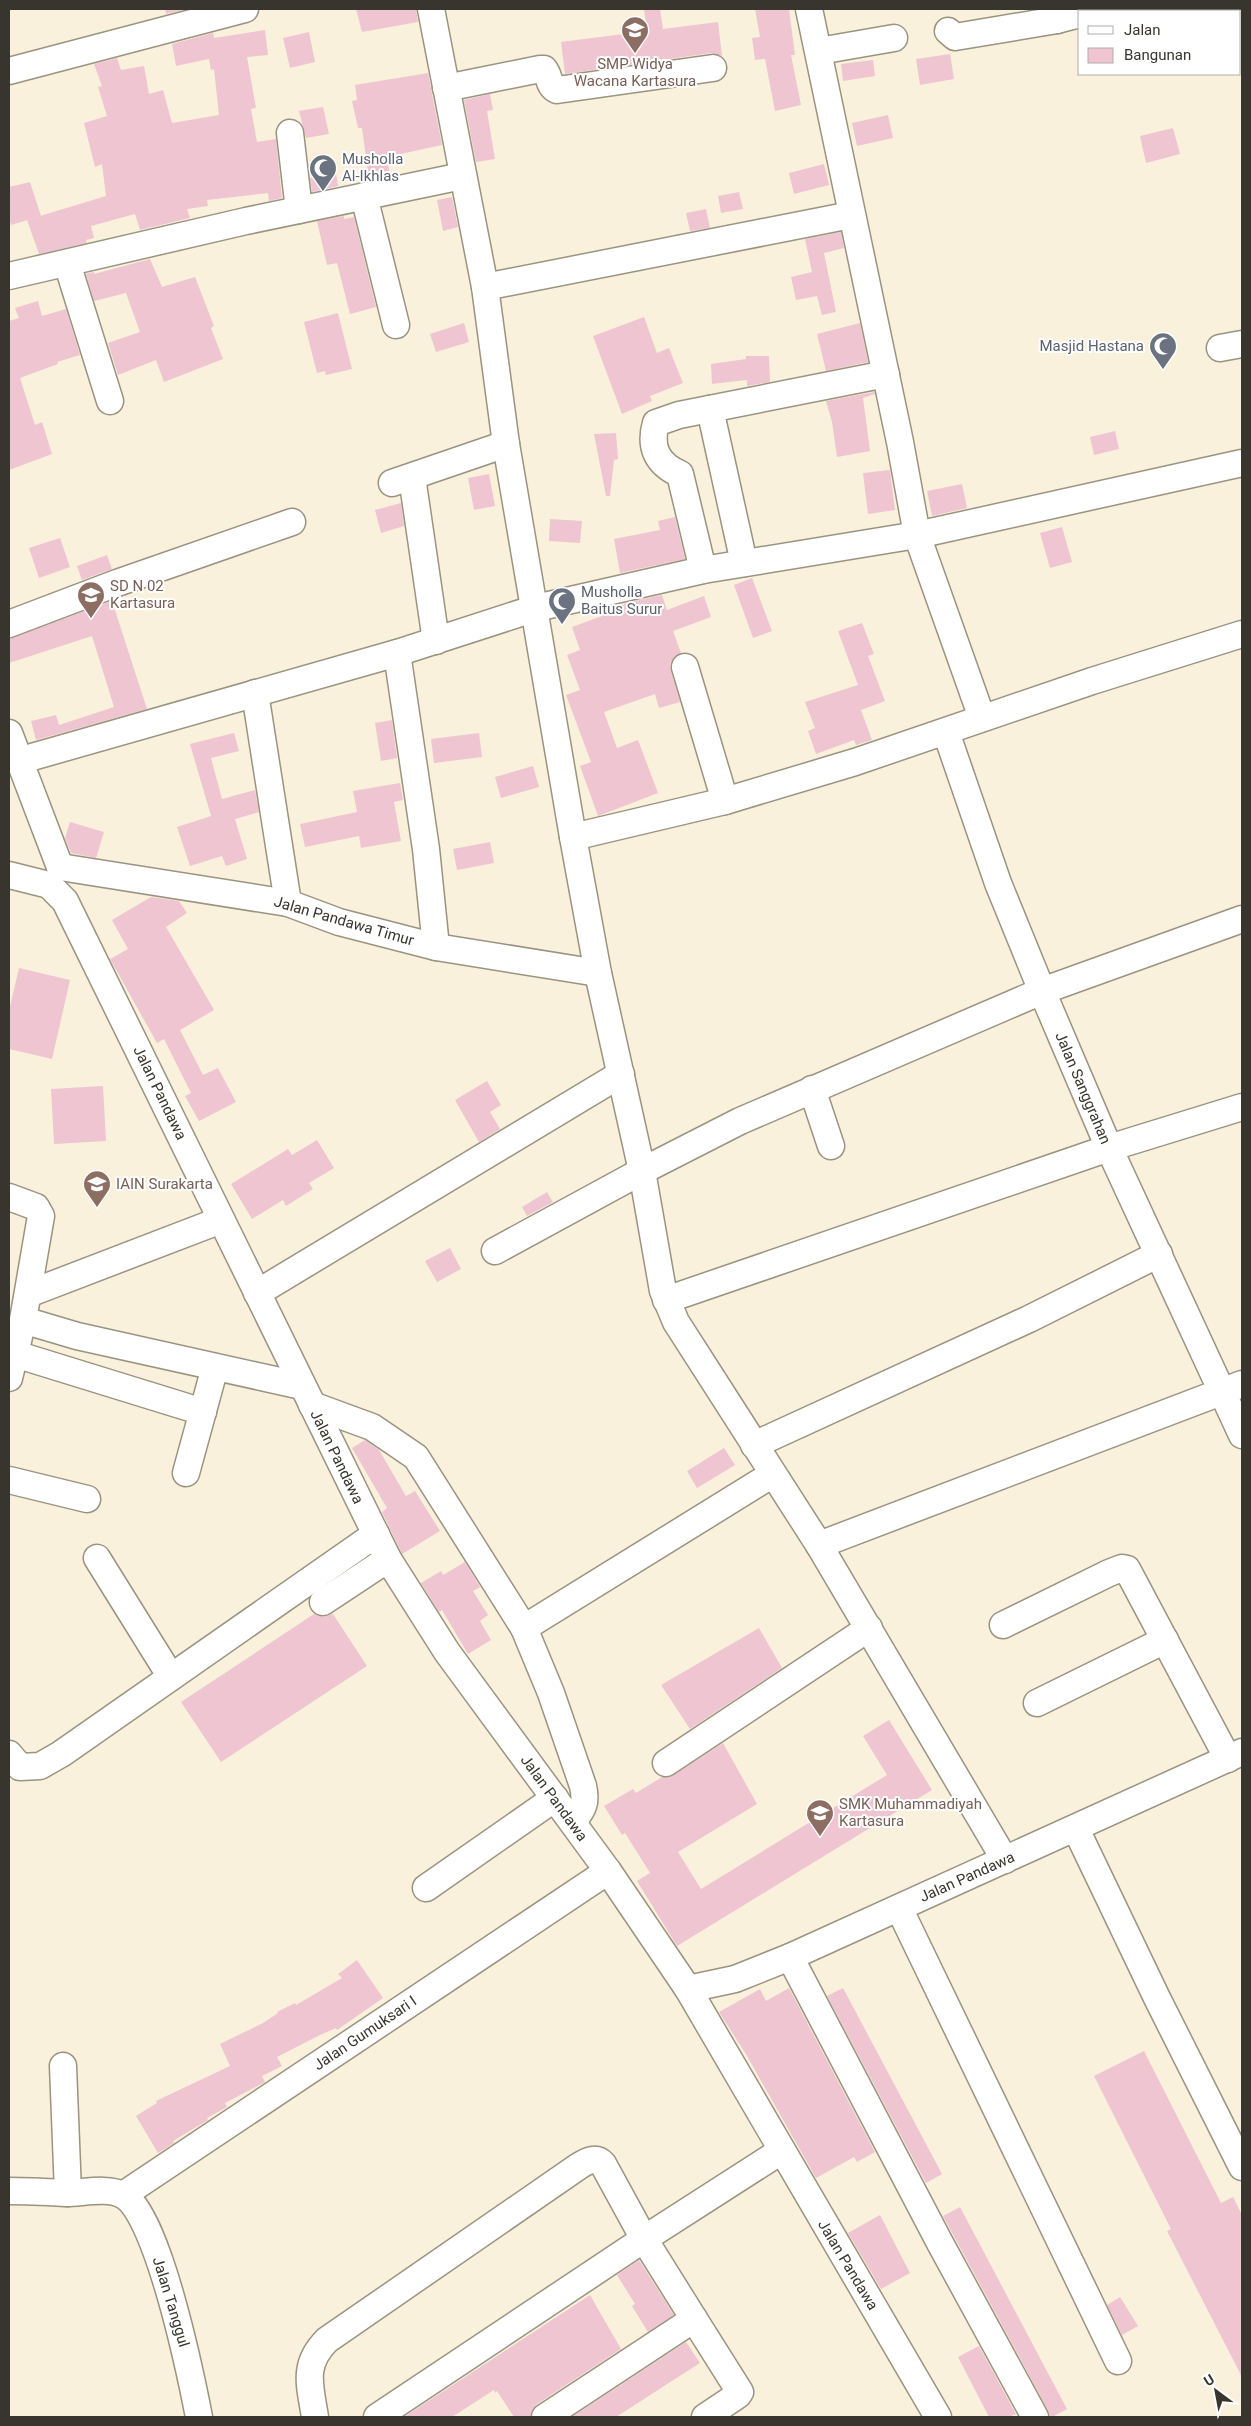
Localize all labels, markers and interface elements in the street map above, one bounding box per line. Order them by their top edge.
legend [1078,10,1241,75]
school or university icon: SMP Widya Wacana Kartasura [620,15,650,54]
text: Jalan [1124,21,1161,39]
text: Bangunan [1124,46,1191,64]
place label: SMP Widya Wacana Kartasura [574,55,696,90]
place label: Musholla Al-Ikhlas [342,150,403,185]
mosque icon: Musholla Al-Ikhlas [308,153,338,192]
mosque icon: Masjid Hastana [1148,331,1178,370]
place label: Masjid Hastana [1039,337,1144,355]
place label: SD N 02 Kartasura [110,577,175,612]
school or university icon: SD N 02 Kartasura [76,580,106,619]
place label: Musholla Baitus Surur [581,583,662,618]
mosque icon: Musholla Baitus Surur [547,586,577,625]
street label: Jalan Pandawa Timur [272,892,416,950]
street label: Jalan Sanggrahan [1051,1029,1115,1147]
street label: Jalan Pandawa [130,1043,190,1143]
school or university icon: IAIN Surakarta [82,1169,112,1208]
place label: IAIN Surakarta [116,1175,213,1193]
street label: Jalan Pandawa [307,1407,367,1507]
street label: Jalan Pandawa [517,1751,591,1845]
place label: SMK Muhammadiyah Kartasura [839,1795,982,1830]
school or university icon: SMK Muhammadiyah Kartasura [805,1798,835,1837]
street label: Jalan Pandawa [917,1848,1017,1906]
street label: Jalan Gumuksari I [310,1992,420,2074]
street label: Jalan Pandawa [814,2217,882,2313]
street label: Jalan Tanggul [149,2255,193,2349]
north arrow [1191,2366,1241,2416]
text: U [1201,2371,1217,2389]

